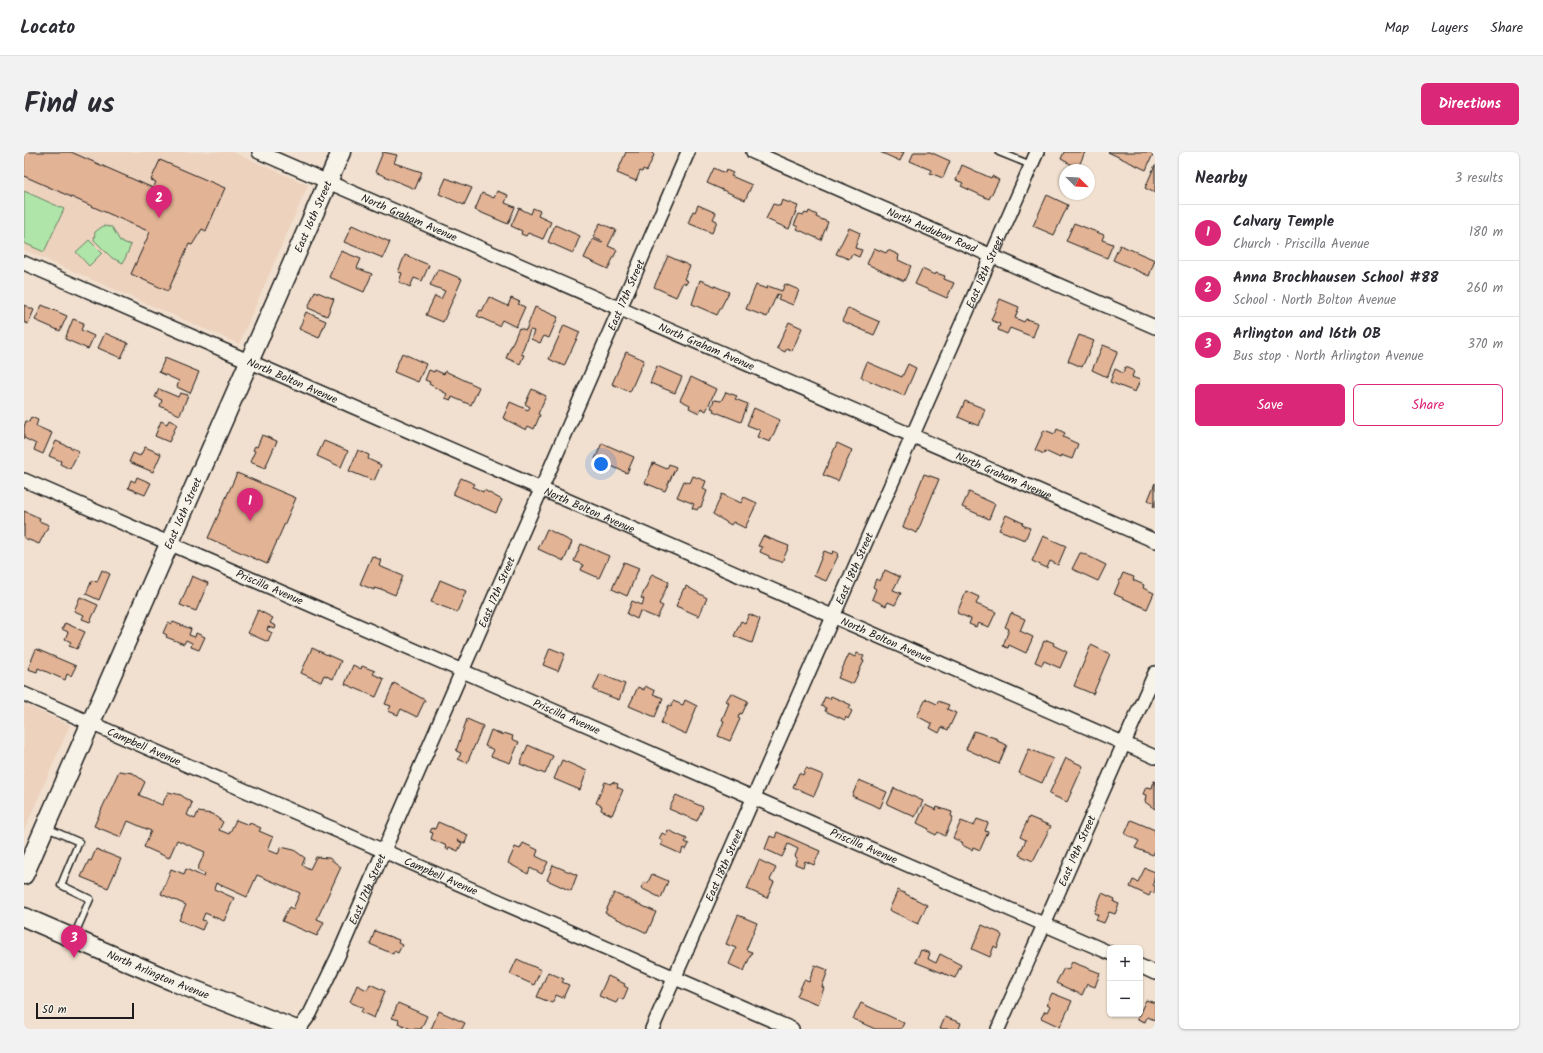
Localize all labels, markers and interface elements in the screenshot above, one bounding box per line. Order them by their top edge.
text: Locato [20,13,75,43]
text: Map [1385,17,1409,39]
text: Layers [1431,17,1469,39]
text: Share [1491,17,1523,39]
text: Find us [24,82,115,127]
button: Directions [1421,83,1519,125]
north arrow [1059,164,1095,200]
text: Nearby [1195,165,1247,192]
text: 3 results [1455,168,1503,189]
street label: East 16th Street [290,177,338,256]
pin: 2 [146,185,172,218]
street label: North Graham Avenue [358,189,460,247]
street label: North Audubon Road [883,203,980,258]
text: Calvary Temple [1233,210,1334,234]
text: 1 [1206,222,1210,243]
text: 180 m [1469,222,1503,243]
street label: East 18th Street [962,232,1009,311]
text: Church · Priscilla Avenue [1233,234,1369,255]
street label: East 17th Street [603,256,650,334]
text: Anna Brochhausen School #88 [1233,266,1439,290]
text: 2 [1204,278,1212,299]
text: 260 m [1466,278,1503,299]
text: School · North Bolton Avenue [1233,290,1396,311]
street label: North Graham Avenue [655,319,757,376]
text: Arlington and 16th OB [1233,322,1381,346]
text: 3 [1204,334,1212,355]
text: 370 m [1468,334,1503,355]
text: Bus stop · North Arlington Avenue [1233,346,1424,367]
street label: North Bolton Avenue [244,353,340,409]
button: Save [1195,384,1345,426]
button: Share [1353,384,1503,426]
street label: North Graham Avenue [953,448,1054,505]
your location [591,454,611,474]
street label: East 16th Street [160,474,208,553]
street label: North Bolton Avenue [541,483,637,539]
pin: 1 [237,488,263,521]
street label: East 18th Street [831,529,879,608]
street label: East 17th Street [474,553,521,631]
street label: Priscilla Avenue [233,565,306,611]
street label: North Bolton Avenue [838,613,934,668]
street label: Priscilla Avenue [530,695,603,740]
street label: Campbell Avenue [104,723,183,771]
street label: East 19th Street [1054,812,1102,890]
street label: Priscilla Avenue [827,824,900,869]
street label: East 18th Street [701,826,749,905]
street label: East 17th Street [345,850,392,928]
street label: Campbell Avenue [401,853,480,901]
pin: 3 [61,925,87,958]
map controls [1107,945,1143,1017]
button: + [1107,945,1143,981]
street label: North Arlington Avenue [104,946,212,1005]
button: − [1107,981,1143,1017]
scale bar [36,1001,134,1020]
text: 50 m [42,1001,67,1019]

